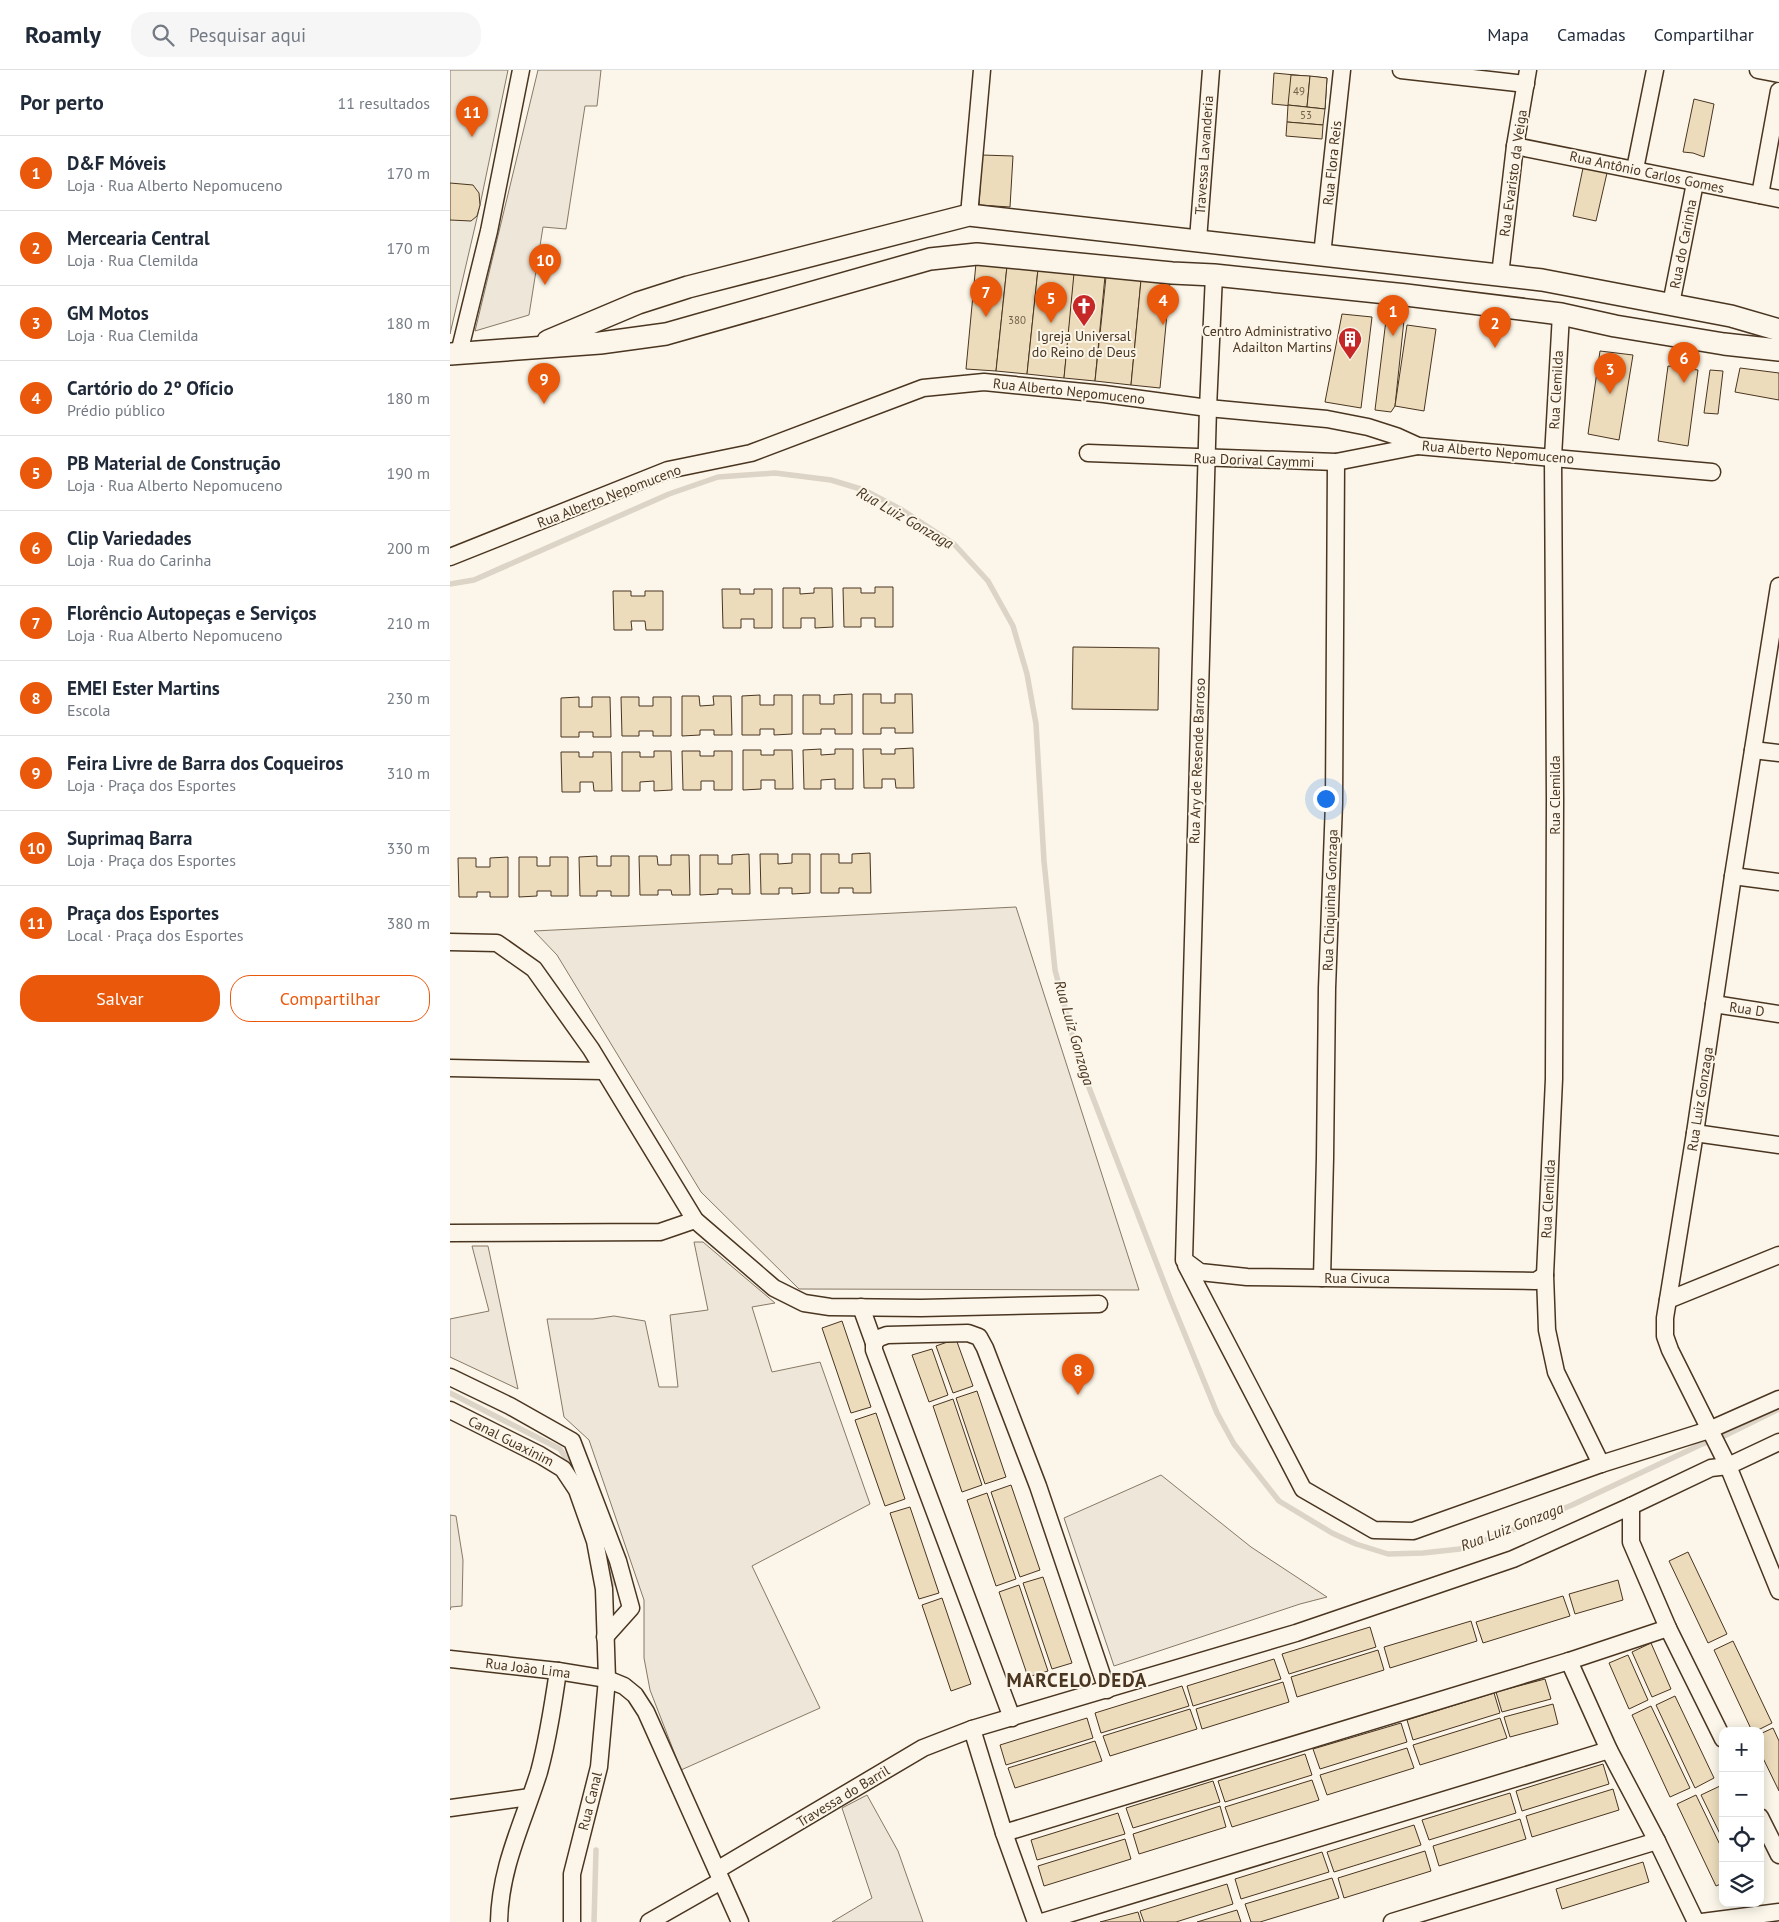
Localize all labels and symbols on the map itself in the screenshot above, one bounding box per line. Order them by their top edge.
house number: 49 [1293,84,1305,98]
street label: Travessa Lavanderia [1191,95,1217,215]
pin: 11 [456,96,488,137]
house number: 53 [1300,108,1312,122]
street label: Rua Evaristo da Veiga [1495,108,1531,238]
street label: Rua Flora Reis [1319,120,1345,206]
street label: Rua Antônio Carlos Gomes [1568,147,1726,197]
street label: Rua do Carinha [1666,198,1700,290]
pin: 10 [529,244,561,285]
pin: 7 [970,276,1002,317]
pin: 5 [1035,282,1067,323]
pin: 4 [1147,284,1179,325]
church icon: Igreja Universal do Reino de Deus [1071,293,1097,327]
pin: 1 [1377,295,1409,336]
pin: 2 [1479,307,1511,348]
house number: 380 [1008,313,1026,327]
place label: Centro Administrativo Adailton Martins [1202,322,1332,356]
building icon: Centro Administrativo Adailton Martins [1337,326,1363,360]
place label: Igreja Universal do Reino de Deus [1032,327,1136,361]
pin: 6 [1668,342,1700,383]
street label: Rua Clemilda [1545,350,1567,430]
pin: 3 [1594,353,1626,394]
pin: 9 [528,363,560,404]
street label: Rua Alberto Nepomuceno [992,374,1146,408]
street label: Rua Alberto Nepomuceno [1421,436,1575,468]
street label: Rua Dorival Caymmi [1193,449,1315,471]
street label: Rua Alberto Nepomuceno [534,460,684,532]
water label: Rua Luiz Gonzaga [853,482,958,553]
street label: Rua Ary de Resende Barroso [1185,678,1209,844]
street label: Rua Clemilda [1546,755,1564,835]
your location [1313,786,1339,812]
street label: Rua Chiquinha Gonzaga [1319,829,1341,971]
water label: Rua Luiz Gonzaga [1050,978,1099,1088]
street label: Rua D [1728,998,1766,1020]
street label: Rua Luiz Gonzaga [1683,1045,1717,1153]
street label: Rua Clemilda [1537,1159,1559,1239]
street label: Rua Civuca [1324,1269,1390,1287]
pin: 8 [1062,1354,1094,1395]
street label: Canal Guaxinim [465,1412,557,1470]
water label: Rua Luiz Gonzaga [1458,1498,1567,1555]
street label: Rua João Lima [484,1654,572,1682]
district label: MARCELO DEDA [1007,1668,1147,1692]
street label: Travessa do Barril [793,1761,893,1831]
street label: Rua Canal [574,1770,606,1832]

